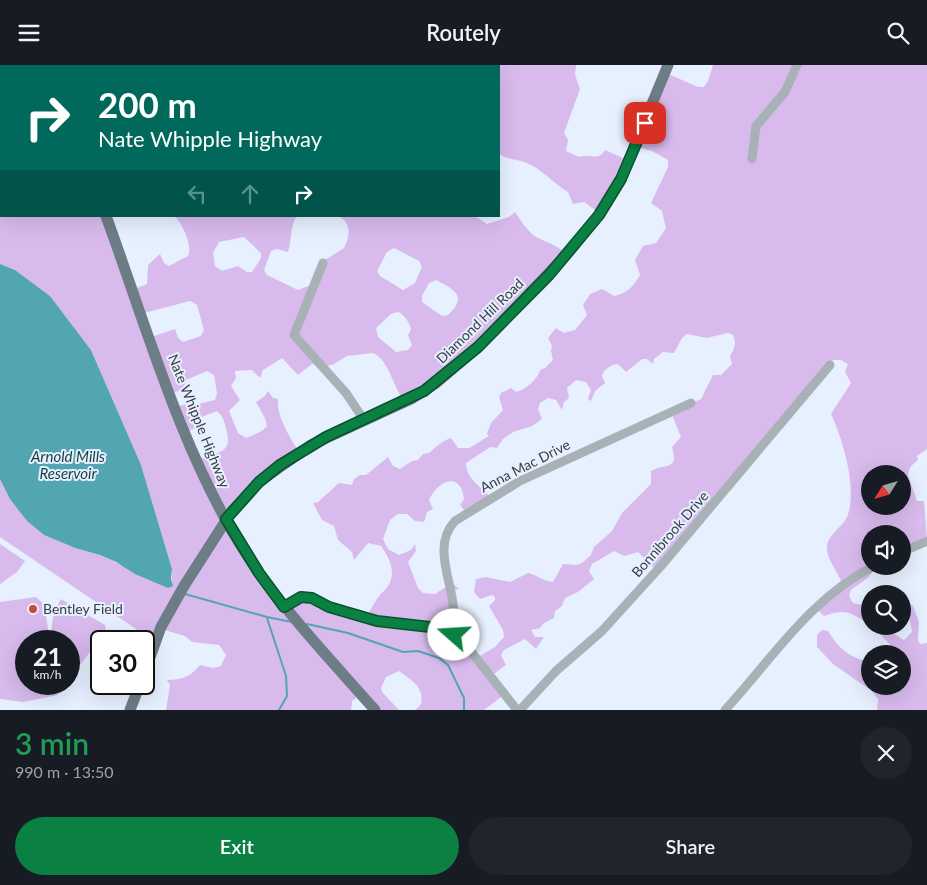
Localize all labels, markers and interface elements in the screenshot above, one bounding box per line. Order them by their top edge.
icon: menu [15,19,43,47]
text: Routely [426,19,501,46]
icon: search [884,19,912,47]
text: 200 m [98,83,197,125]
icon: right [15,85,80,150]
pin [624,102,666,144]
icon: arrive [631,109,659,137]
text: Nate Whipple Highway [98,125,322,152]
icon: left [183,180,211,208]
icon: ahead [236,180,264,208]
icon: right [289,180,317,208]
street label: Diamond Hill Road [432,275,527,367]
street label: Nate Whipple Highway [165,352,234,491]
street label: Anna Mac Drive [477,436,573,496]
water label: Arnold Mills Reservoir [30,447,105,482]
north arrow [861,465,911,515]
map controls [861,465,911,695]
street label: Bonnibrook Drive [628,487,712,580]
button: sound [861,525,911,575]
button: search [861,585,911,635]
place label: Bentley Field [43,600,123,617]
marker: Bentley Field [27,603,39,615]
position arrow [427,608,479,660]
speed limit sign: 30 [90,630,155,695]
text: 21 [33,641,62,671]
button: layers [861,645,911,695]
text: km/h [33,667,62,682]
text: 3 min [15,725,89,761]
button: close [860,727,912,779]
text: 990 m · 13:50 [15,762,114,781]
button: Exit [15,817,459,875]
button: Share [469,817,912,875]

